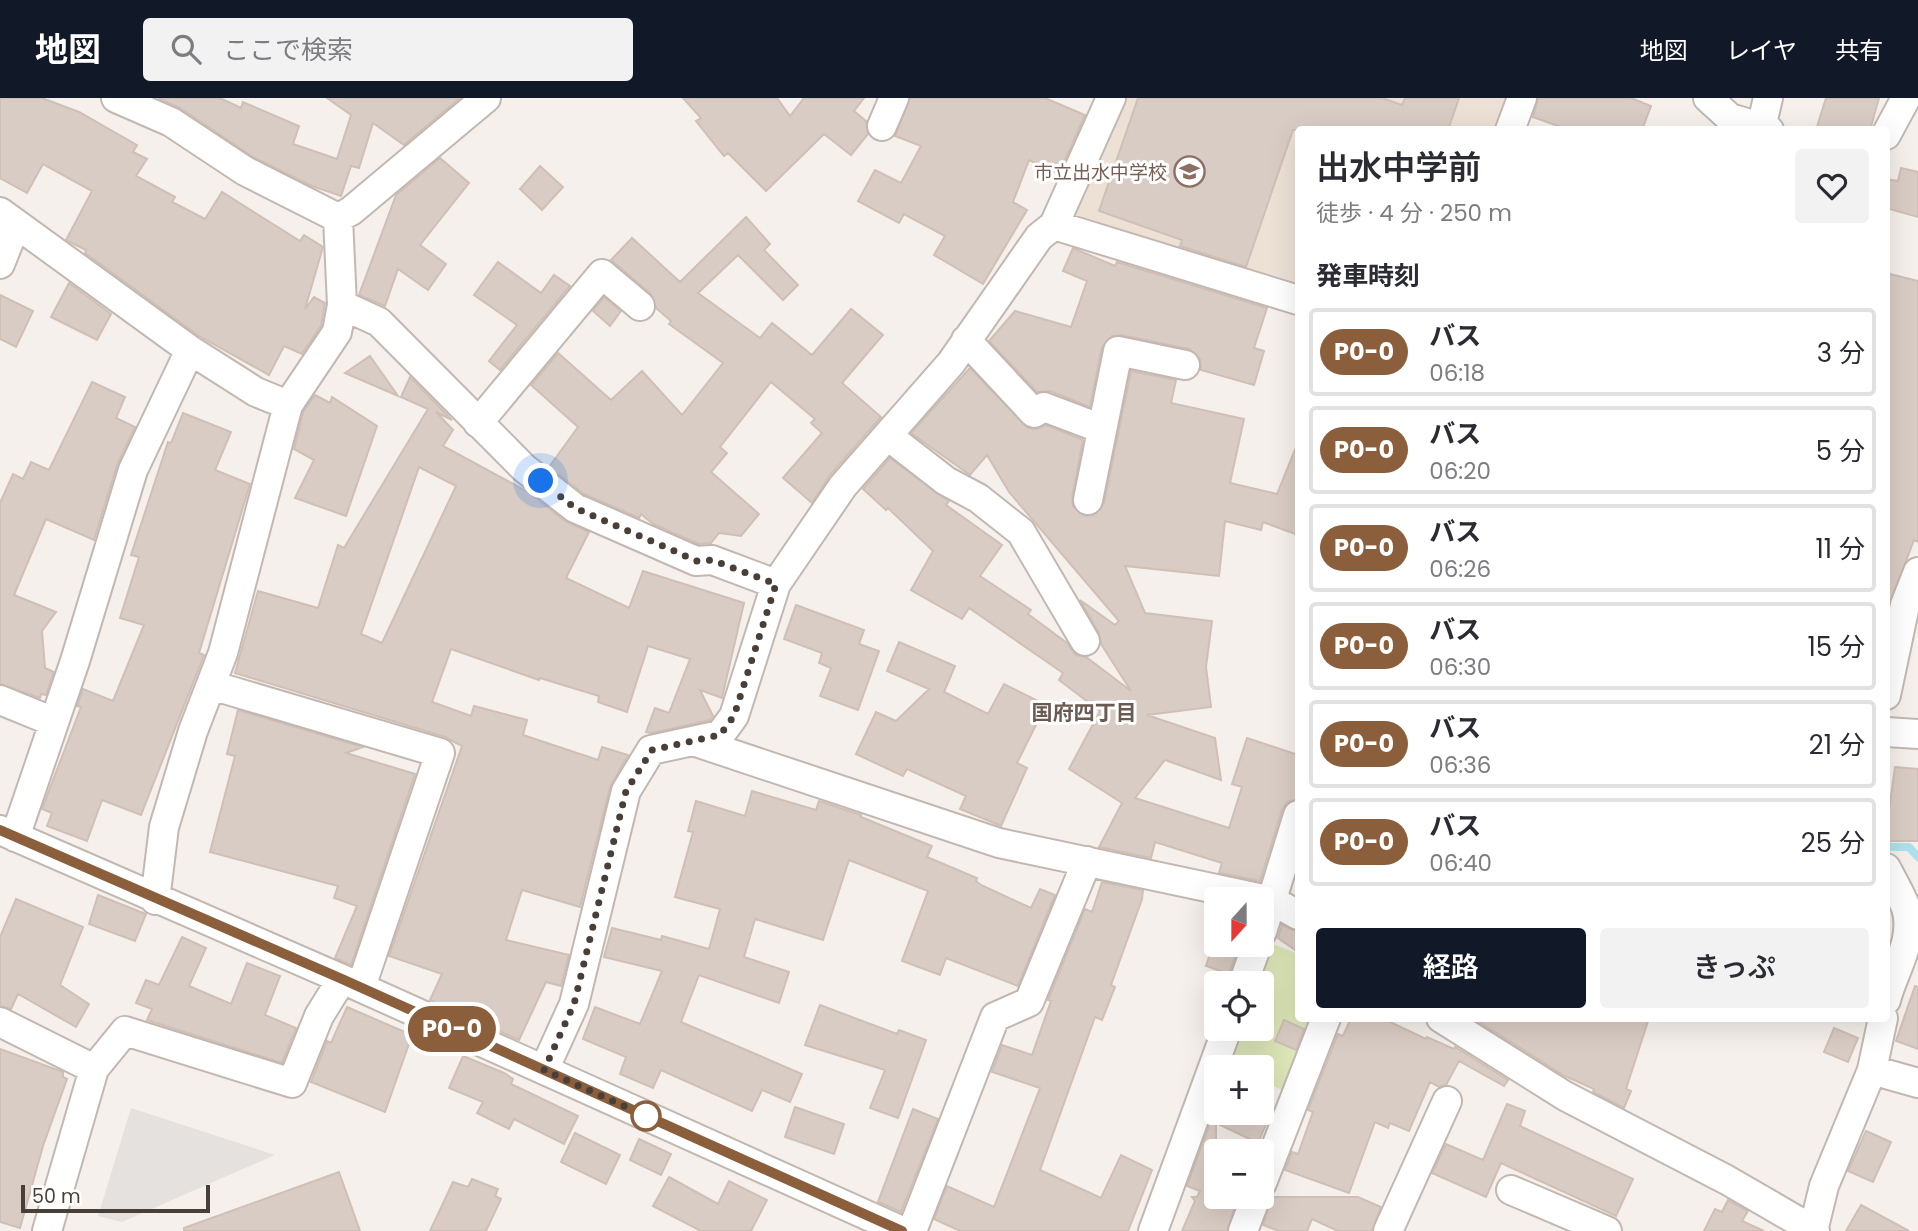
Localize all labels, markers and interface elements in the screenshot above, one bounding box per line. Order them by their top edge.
search box [143,18,633,81]
text: 地図 [35,26,101,73]
icon: search [167,30,205,68]
text: ここで検索 [223,32,353,68]
text: 地図 [1640,34,1688,67]
text: レイヤ [1726,34,1797,67]
text: 共有 [1835,34,1883,67]
text: 出水中学前 [1316,144,1481,191]
button: heart [1795,149,1869,223]
school or university icon: 市立出水中学校 [1173,155,1207,189]
place label: 市立出水中学校 [1034,159,1167,186]
text: 徒歩 · 4 分 · 250 m [1316,197,1512,229]
text: 発車時刻 [1316,258,1420,294]
text: バス [1429,318,1481,354]
text: P0-0 [1334,335,1394,368]
text: 3 分 [1817,335,1865,371]
text: 06:18 [1429,357,1485,389]
text: バス [1429,416,1481,452]
text: P0-0 [1334,433,1394,466]
text: 5 分 [1816,433,1865,469]
text: 06:20 [1429,455,1491,487]
your location [523,463,558,498]
text: バス [1429,514,1481,550]
text: P0-0 [1334,531,1394,564]
text: 11 分 [1815,531,1865,567]
text: 06:26 [1429,553,1491,585]
text: バス [1429,612,1481,648]
text: P0-0 [1334,629,1394,662]
text: 15 分 [1807,629,1865,665]
text: 06:30 [1429,651,1491,683]
district label: 国府四丁目 [1032,698,1137,727]
text: バス [1429,710,1481,746]
text: P0-0 [1334,727,1394,760]
text: 21 分 [1809,727,1865,763]
text: 06:36 [1429,749,1491,781]
text: バス [1429,808,1481,844]
text: P0-0 [1334,825,1394,858]
text: 25 分 [1801,825,1865,861]
text: 06:40 [1429,847,1492,879]
north arrow [1204,887,1274,957]
map controls [1204,887,1274,1209]
button: 経路 [1316,928,1586,1008]
button: きっぷ [1600,928,1869,1008]
button: locate [1204,971,1274,1041]
line badge: P0-0 [403,1006,501,1052]
text: P0-0 [422,1012,482,1045]
button: + [1204,1055,1274,1125]
unlabelled marker [631,1101,661,1131]
button: − [1204,1139,1274,1209]
scale bar [21,1182,210,1214]
text: 50 m [32,1183,81,1210]

